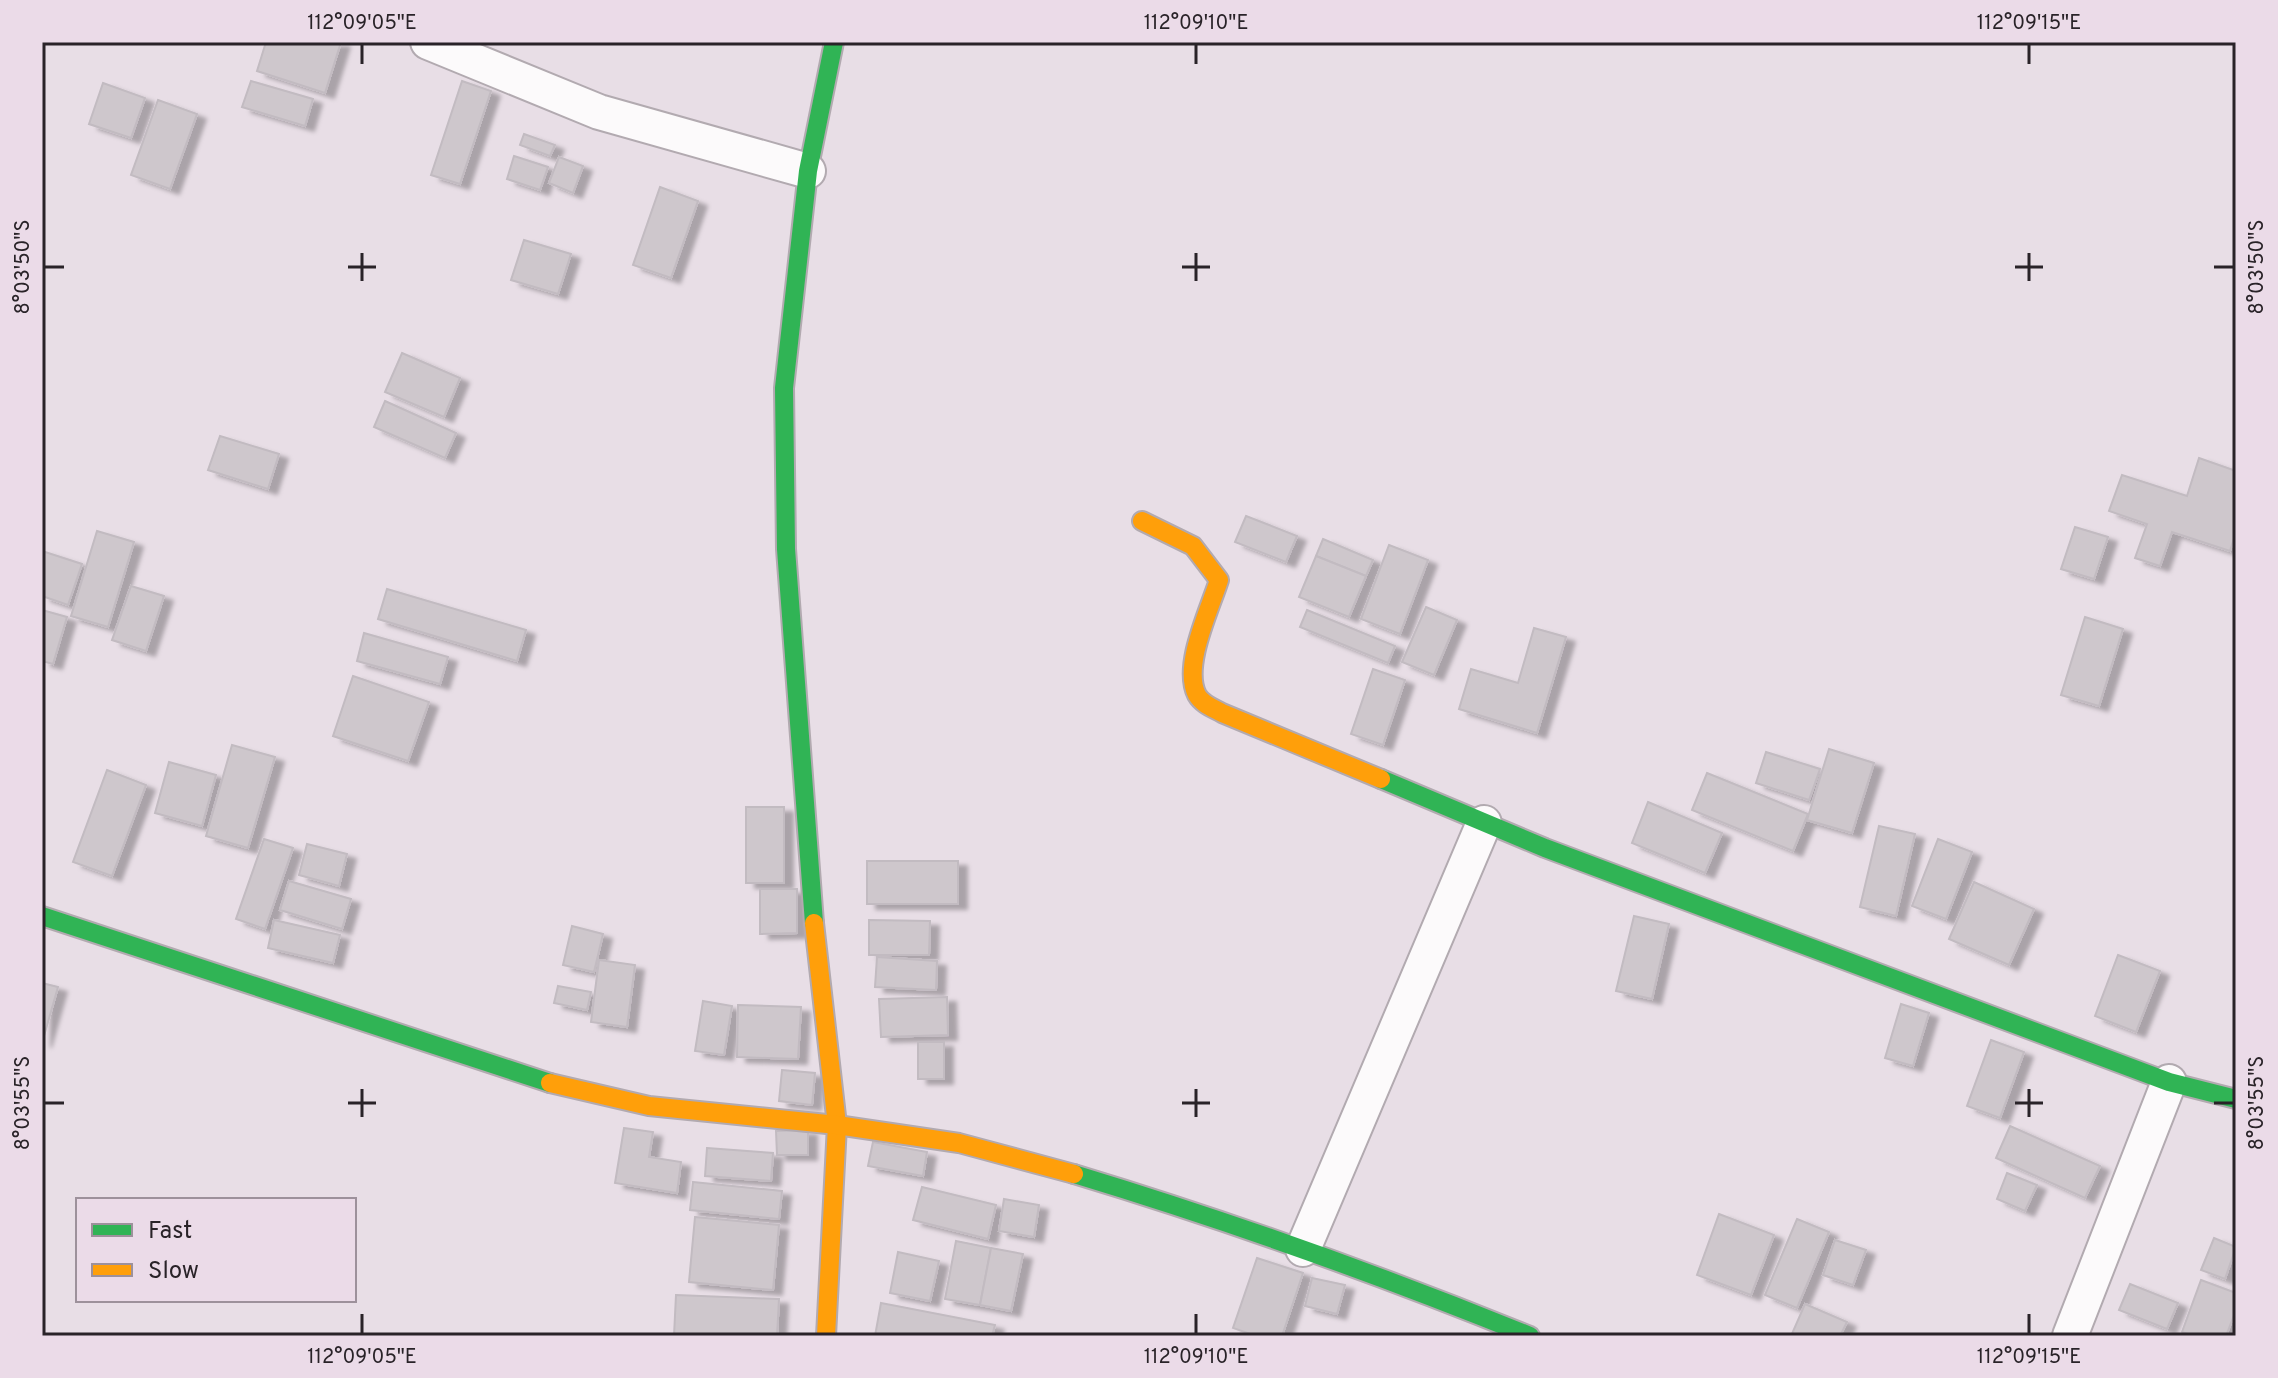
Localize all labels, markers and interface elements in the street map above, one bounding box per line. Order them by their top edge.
text: 112°09'05"E [307,11,417,37]
text: 112°09'10"E [1144,11,1248,37]
text: 112°09'15"E [1977,11,2081,37]
text: 8°03'50"S [11,220,37,314]
text: 8°03'50"S [2245,220,2271,314]
text: 8°03'55"S [11,1056,37,1150]
text: 8°03'55"S [2245,1056,2271,1150]
legend [76,1198,356,1302]
text: Fast [148,1217,192,1247]
text: Slow [148,1257,199,1287]
text: 112°09'05"E [307,1345,417,1371]
text: 112°09'10"E [1144,1345,1248,1371]
text: 112°09'15"E [1977,1345,2081,1371]

